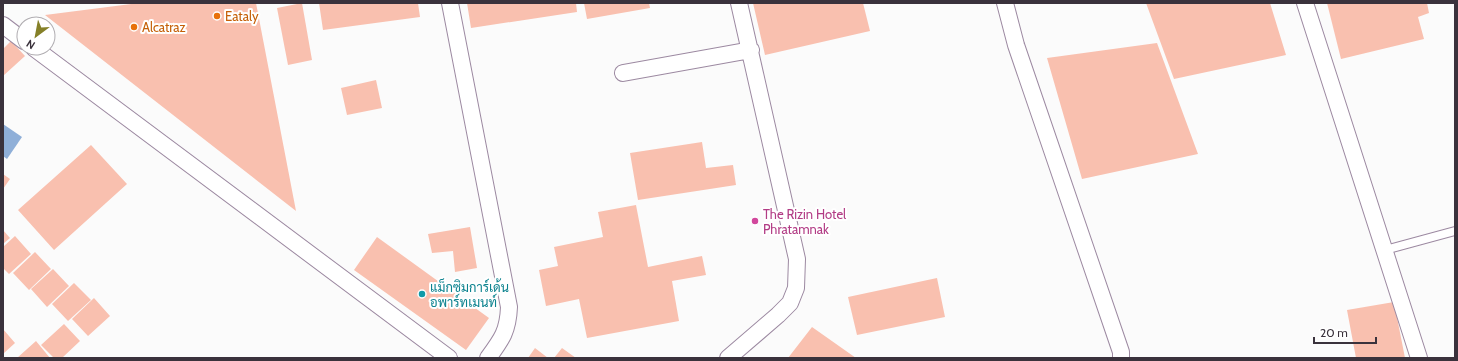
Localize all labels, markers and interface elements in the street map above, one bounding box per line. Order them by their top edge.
place label: Eataly [225,8,259,24]
marker: Eataly [212,11,222,21]
north arrow [16,16,56,56]
place label: Alcatraz [142,19,186,35]
marker: Alcatraz [129,22,139,32]
text: N [24,36,38,52]
place label: The Rizin Hotel Phratamnak [763,206,846,237]
marker: The Rizin Hotel Phratamnak [750,216,760,226]
place label: แม็กซิมการ์เด้น อพาร์ทเมนท์ [430,278,509,310]
marker: แม็กซิมการ์เด้น อพาร์ทเมนท์ [417,289,427,299]
scale bar [1314,319,1376,345]
text: 20 m [1320,325,1348,340]

